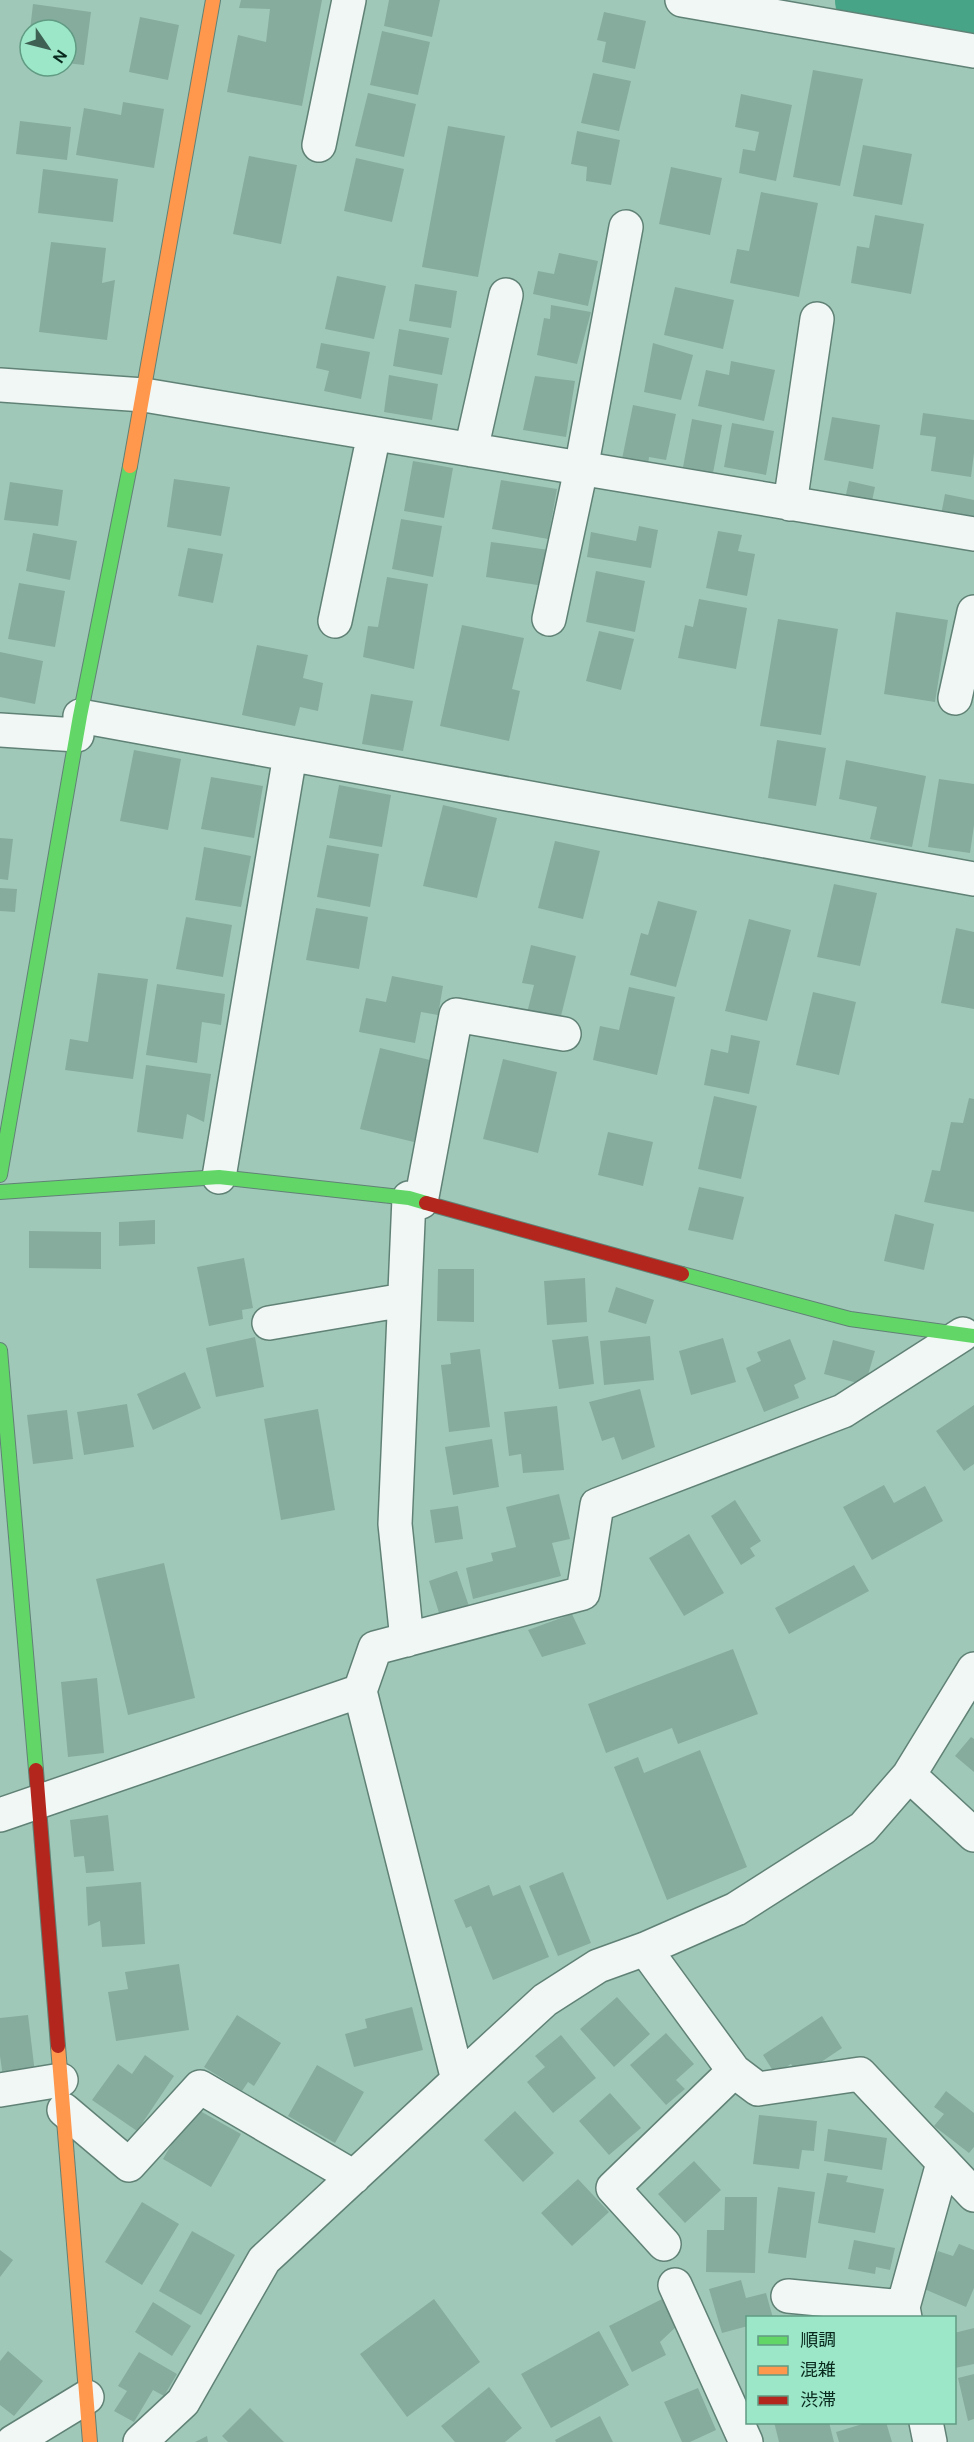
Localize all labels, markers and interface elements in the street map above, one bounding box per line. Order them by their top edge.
north arrow [18,18,78,78]
text: N [48,46,72,67]
legend [746,2316,956,2424]
text: 順調 [800,2328,836,2352]
text: 混雑 [800,2358,836,2382]
text: 渋滞 [800,2388,836,2412]

